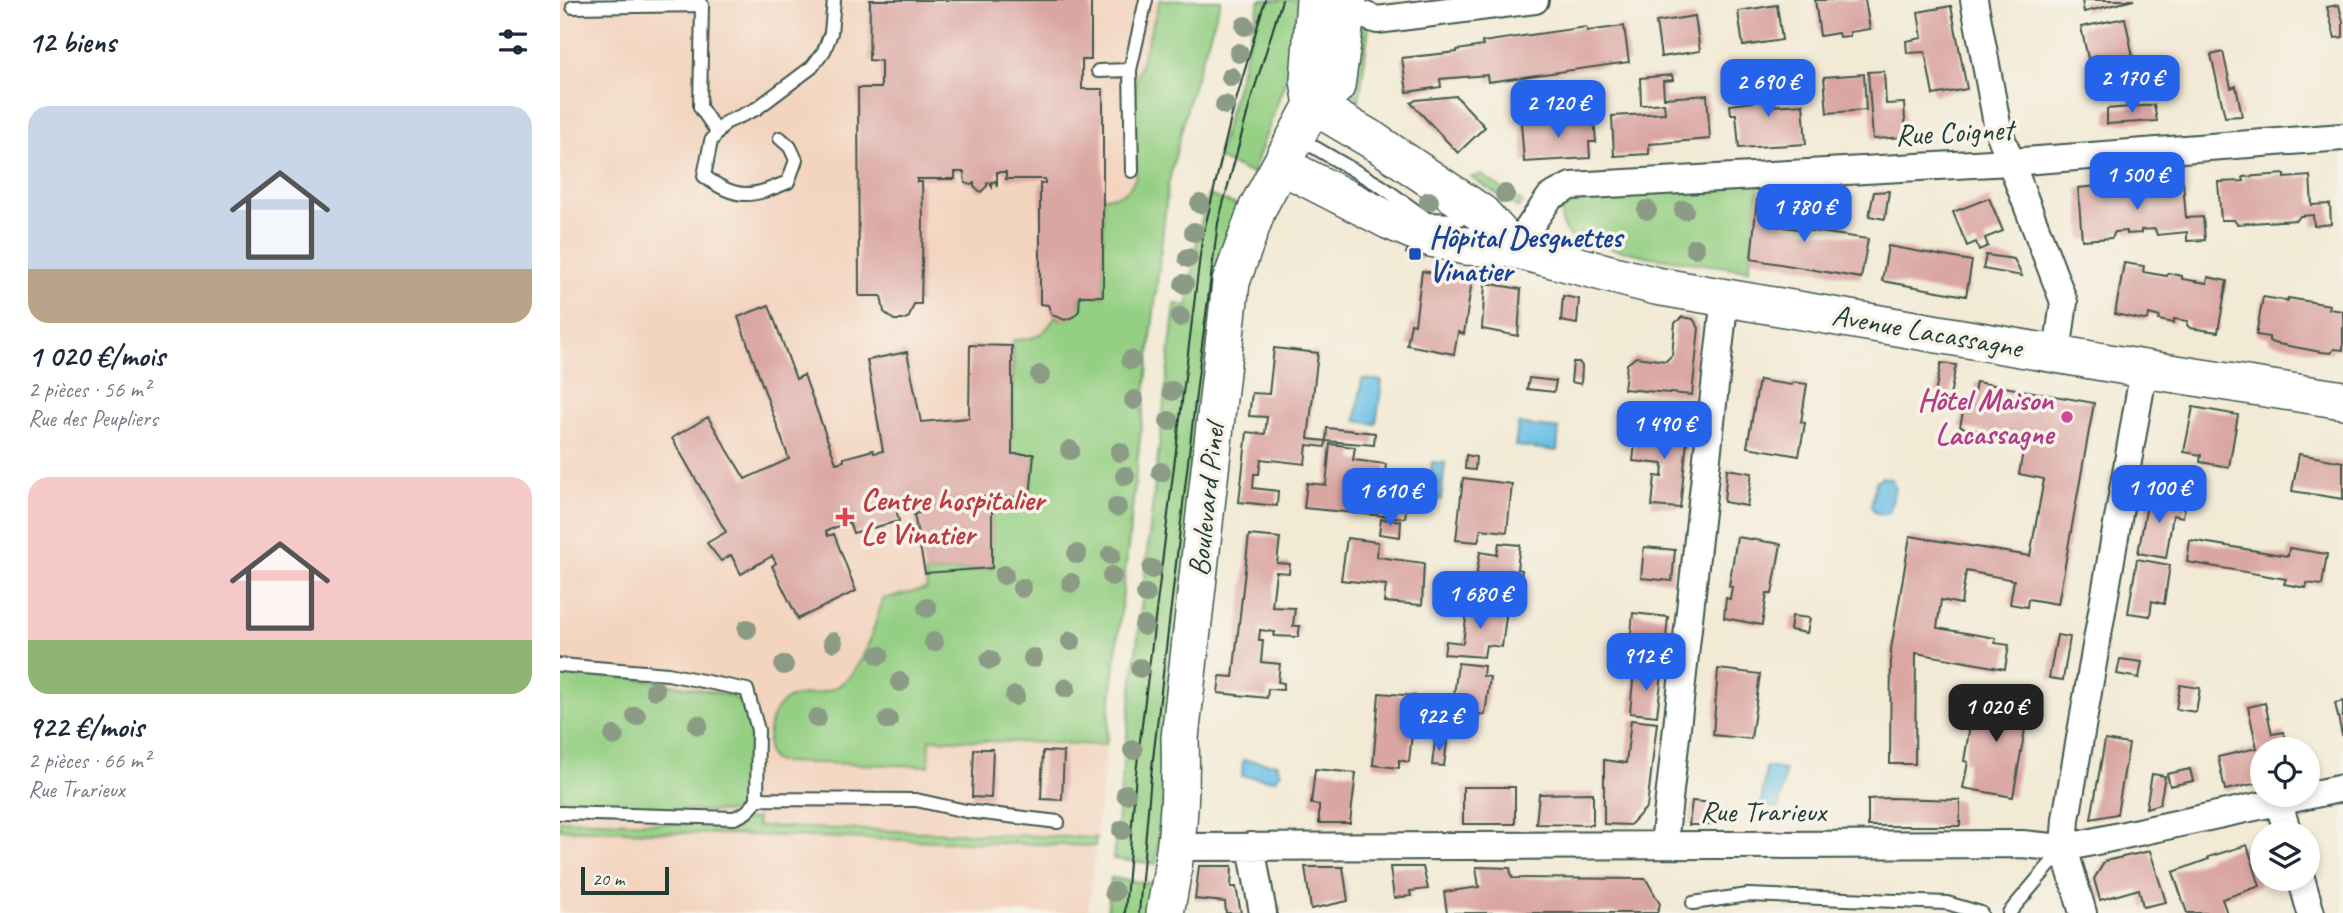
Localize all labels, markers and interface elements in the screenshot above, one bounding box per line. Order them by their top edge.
text: 12 biens [28,23,116,61]
icon: filters [494,23,532,61]
pin: 2 170 € [2067,55,2197,115]
pin: 2 690 € [1703,60,1833,119]
text: 2 170 € [2101,63,2163,92]
text: 2 690 € [1736,67,1800,96]
pin: 2 120 € [1493,80,1623,140]
text: 2 120 € [1527,88,1589,117]
street label: Rue Coignet [1894,110,2018,154]
icon: home [217,152,343,278]
pin: 1 500 € [2072,152,2202,212]
text: 1 500 € [2106,160,2168,189]
pin: 1 780 € [1739,184,1869,244]
text: 1 780 € [1773,192,1835,221]
place label: Hôpital Desgnettes Vinatier [1429,218,1626,290]
marker: Hôpital Desgnettes Vinatier [1407,246,1423,262]
street label: Avenue Lacassagne [1829,296,2027,367]
text: 1 020 €/mois [28,337,165,375]
text: 2 pièces · 56 m² [28,375,150,404]
place label: Hôtel Maison Lacassagne [1917,381,2056,453]
pin: 1 490 € [1599,402,1729,461]
text: Rue des Peupliers [28,404,158,433]
text: 1 490 € [1633,409,1695,438]
marker: Hôtel Maison Lacassagne [2059,409,2075,425]
street label: Boulevard Pinel [1179,417,1233,578]
pin: 1 100 € [2094,466,2224,525]
pin: 1 610 € [1325,468,1455,528]
text: 1 100 € [2128,473,2190,502]
text: 1 610 € [1358,476,1422,505]
place label: Centre hospitalier Le Vinatier [861,481,1047,553]
marker: Centre hospitalier Le Vinatier [835,507,855,527]
icon: home [217,523,343,649]
pin: 1 680 € [1415,572,1545,631]
text: 1 680 € [1448,579,1512,608]
pin: 912 € [1597,634,1695,693]
text: 912 € [1623,641,1669,670]
pin: 1 020 € [1931,684,2061,744]
text: 1 020 € [1965,692,2027,721]
pin: 922 € [1390,694,1488,753]
text: 922 € [1416,701,1462,730]
text: 922 €/mois [28,708,144,746]
map controls [2250,737,2320,891]
button: locate [2250,737,2320,807]
text: 2 pièces · 66 m² [28,746,150,775]
text: Rue Trarieux [28,775,125,804]
street label: Rue Trarieux [1700,792,1829,830]
button: layers [2250,821,2320,891]
scale bar [581,864,668,896]
text: 20 m [592,867,624,891]

